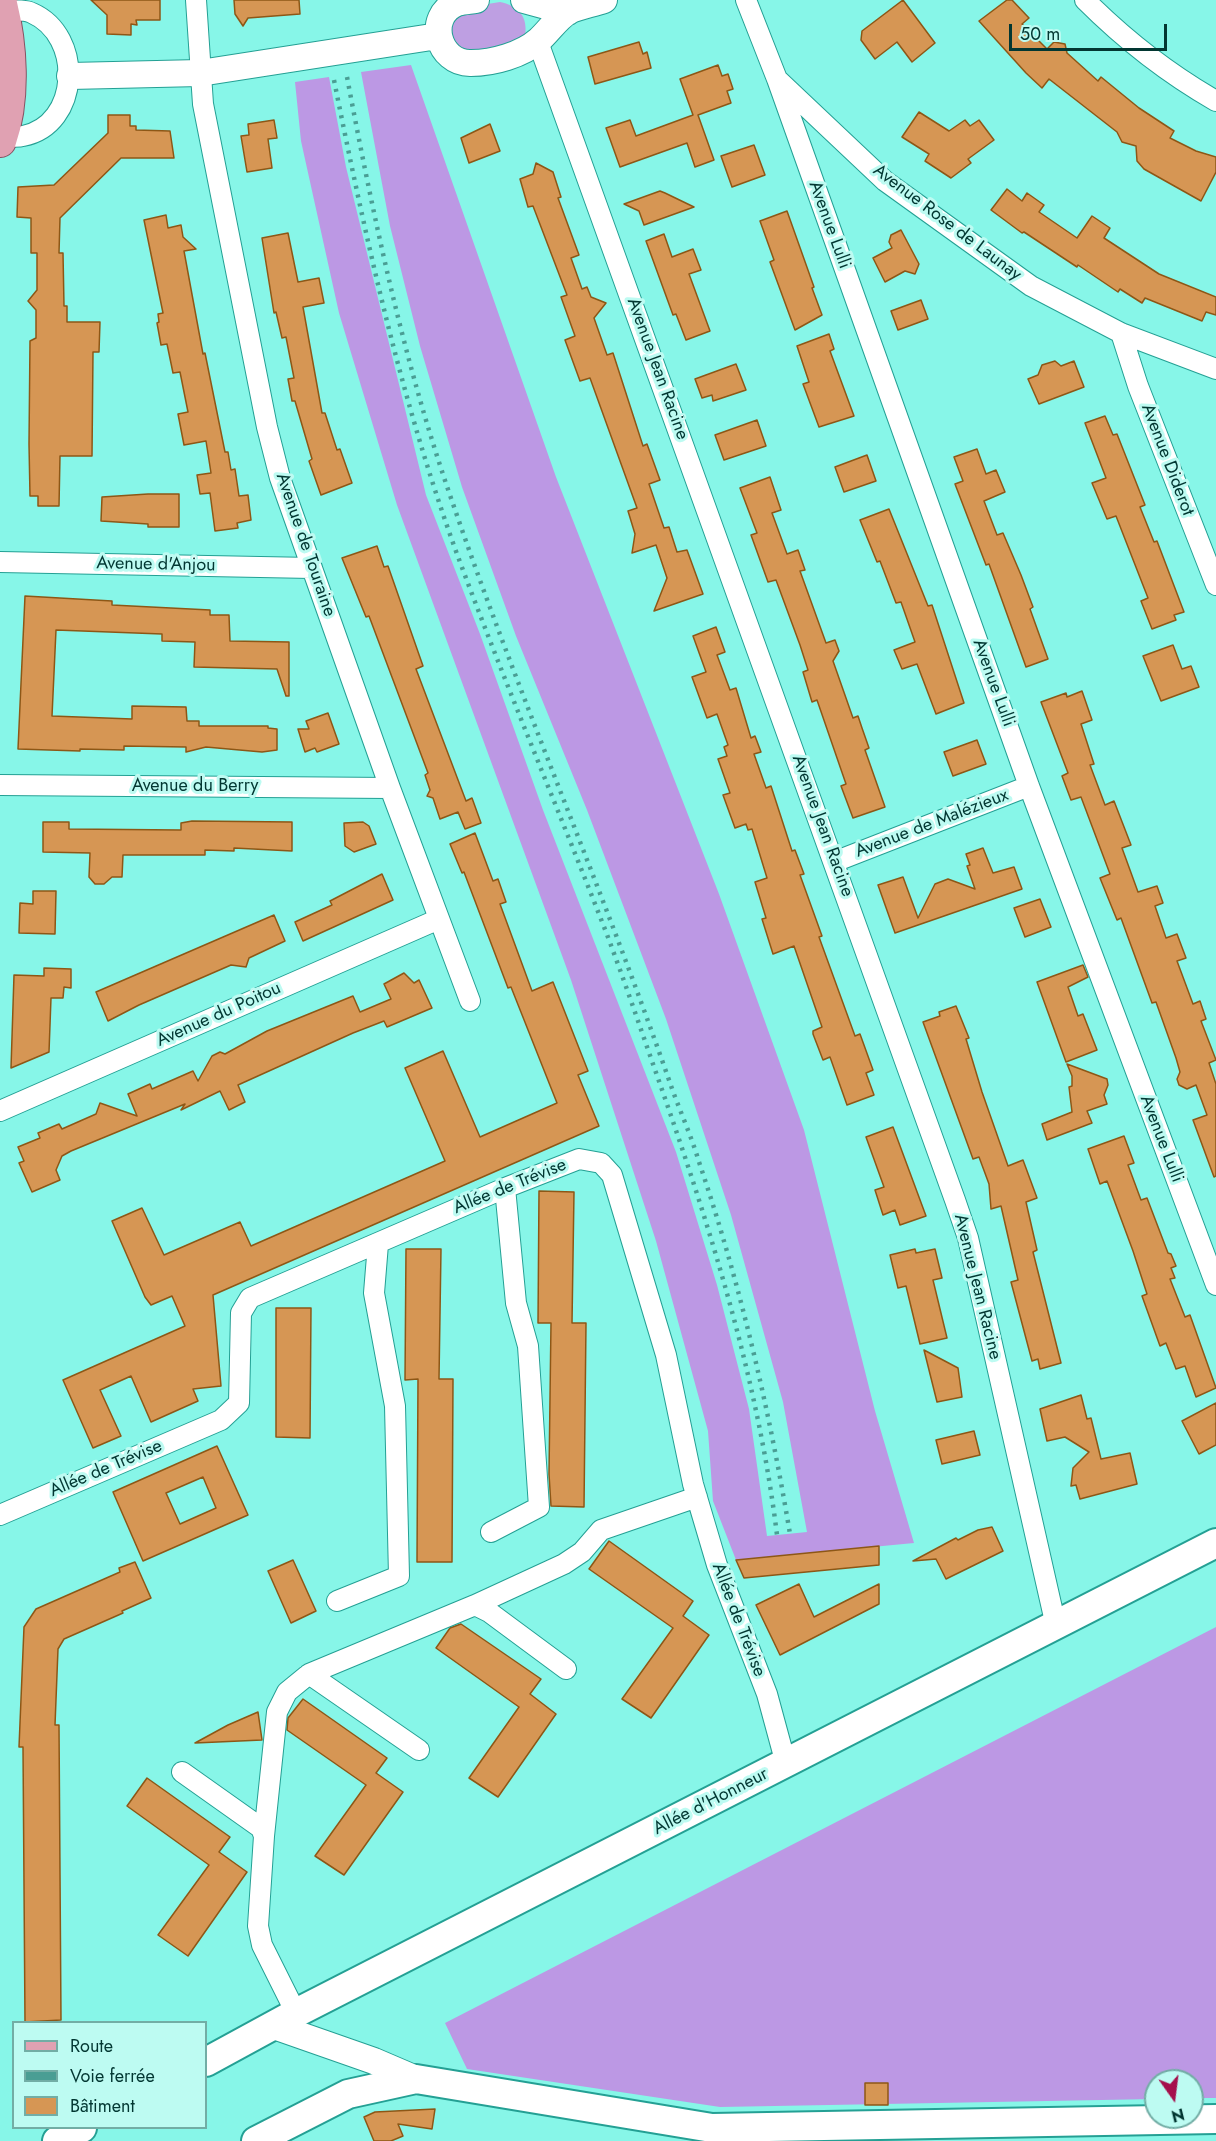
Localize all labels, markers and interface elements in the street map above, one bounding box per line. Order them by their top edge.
scale bar [1012,12,1170,50]
text: 50 m [1020,21,1060,47]
street label: Avenue Rose de Launay [868,160,1026,286]
street label: Avenue Lulli [803,178,855,272]
street label: Avenue Jean Racine [621,295,693,443]
street label: Avenue Diderot [1136,401,1198,519]
street label: Avenue de Touraine [270,470,340,620]
street label: Avenue d'Anjou [96,553,216,577]
street label: Avenue Lulli [967,636,1019,730]
street label: Avenue Jean Racine [786,752,858,900]
street label: Avenue du Berry [132,776,258,798]
street label: Avenue de Malézieux [852,785,1012,863]
street label: Avenue du Poitou [153,978,285,1052]
street label: Avenue Lulli [1135,1092,1187,1186]
street label: Allée de Trévise [450,1154,570,1220]
street label: Avenue Jean Racine [948,1212,1006,1362]
street label: Allée de Trévise [46,1436,166,1502]
street label: Allée de Trévise [706,1560,770,1680]
street label: Allée d'Honneur [650,1764,772,1840]
legend [12,2021,207,2129]
text: Route [70,2033,113,2059]
text: Voie ferrée [70,2063,155,2089]
north arrow [1144,2069,1204,2129]
text: Bâtiment [70,2093,135,2119]
text: N [1169,2102,1187,2128]

